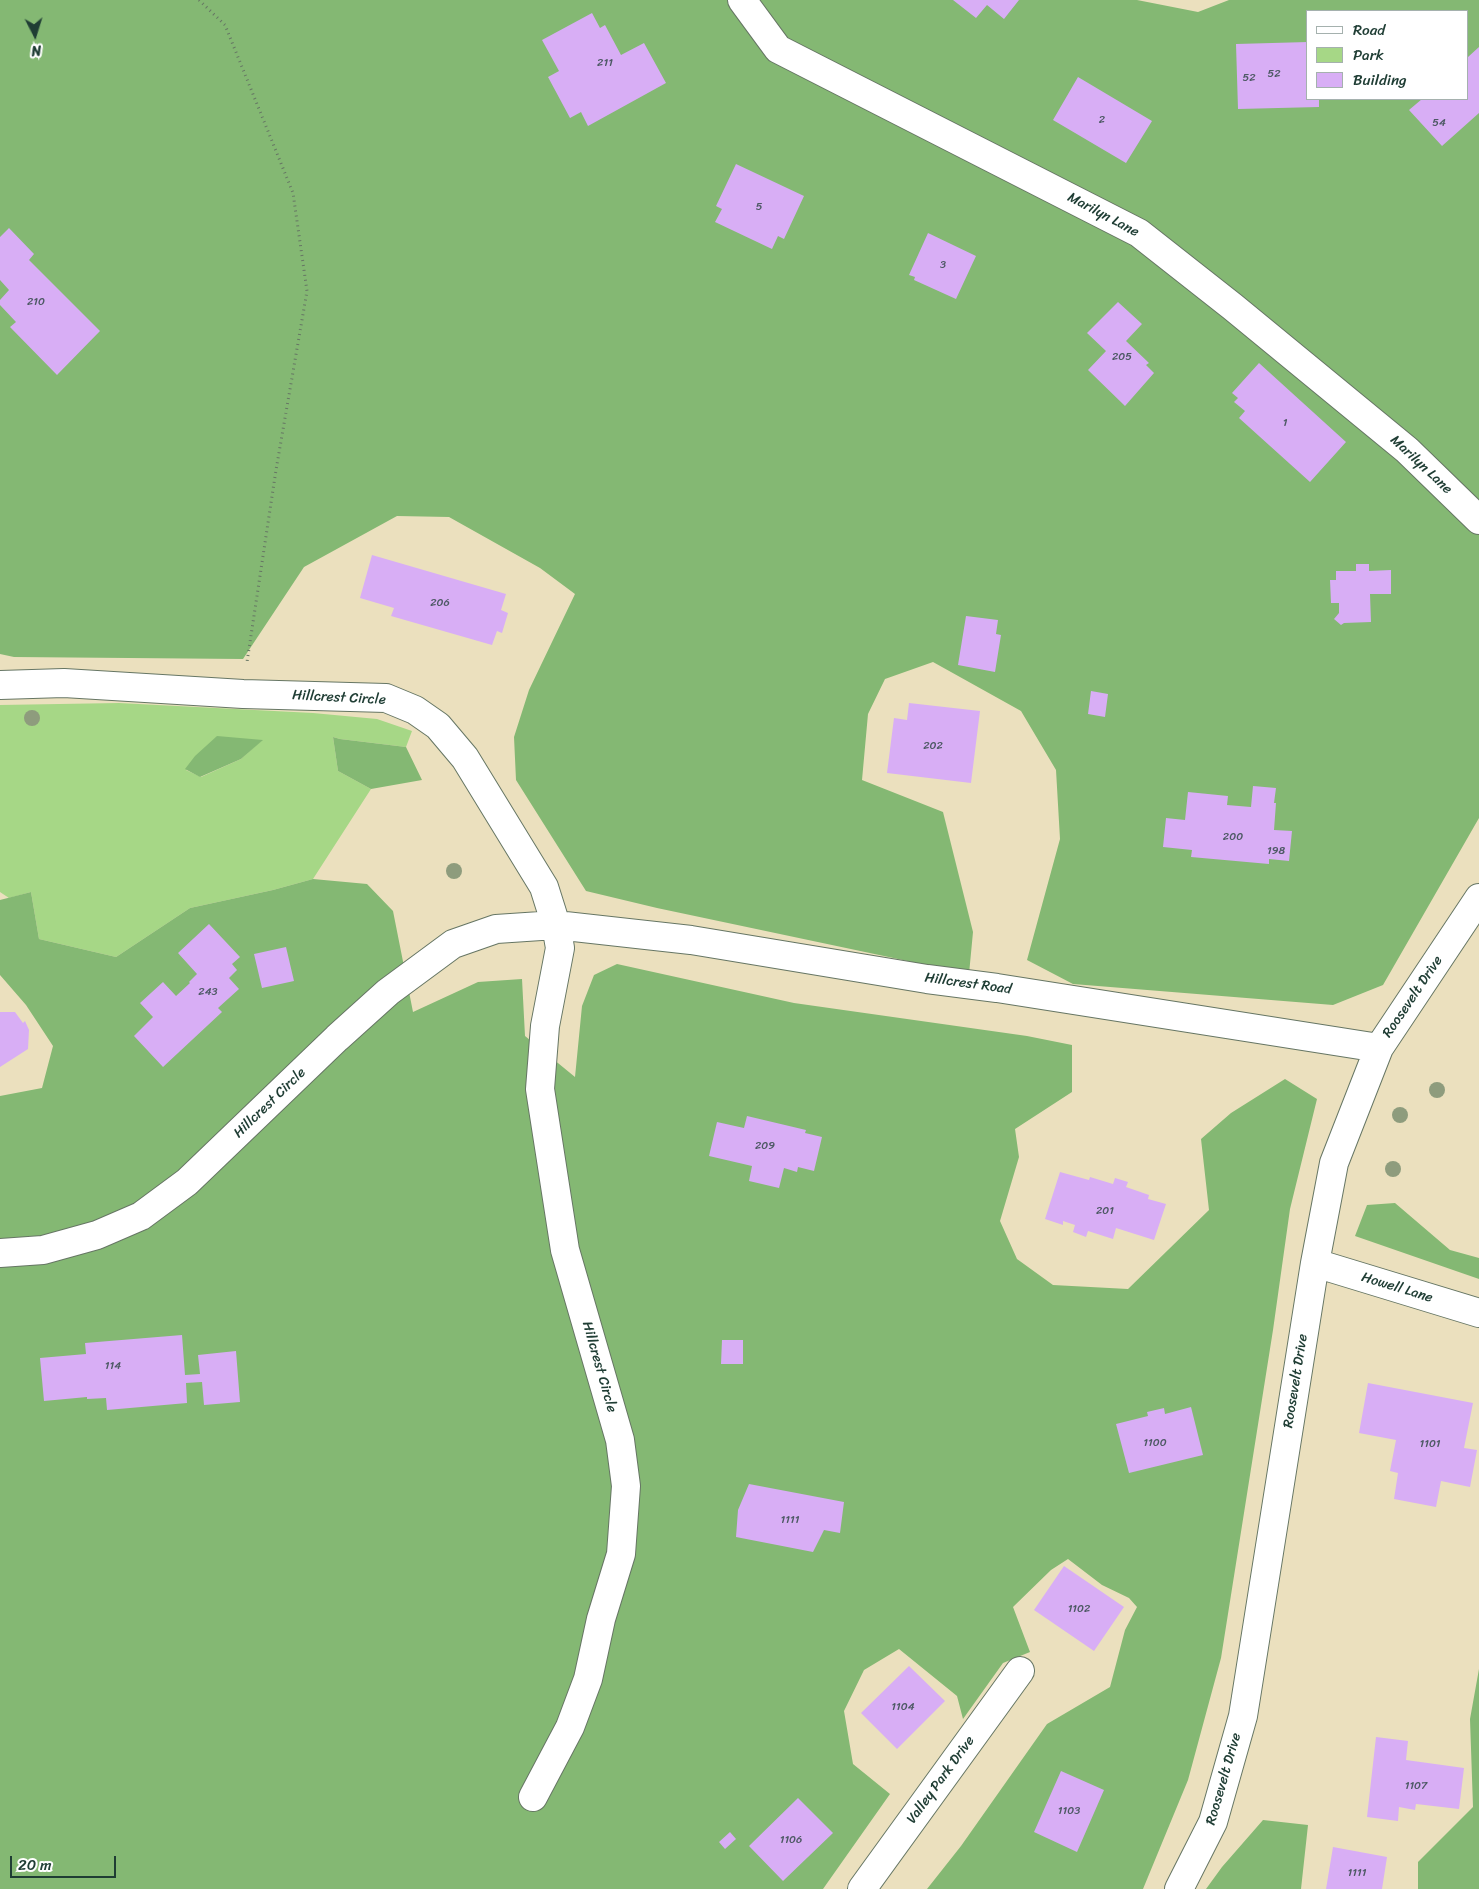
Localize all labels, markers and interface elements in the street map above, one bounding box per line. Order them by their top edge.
north arrow [10,10,60,60]
legend [1306,10,1469,100]
text: Road [1353,17,1385,43]
text: N [30,38,42,63]
text: Park [1353,42,1384,68]
house number: 211 [597,56,613,70]
house number: 52 [1267,67,1281,81]
text: Building [1353,67,1407,93]
house number: 52 [1242,71,1256,85]
house number: 2 [1099,113,1105,127]
house number: 54 [1432,116,1446,130]
street label: Marilyn Lane [1064,189,1142,241]
house number: 5 [756,200,762,214]
house number: 3 [940,258,946,272]
house number: 210 [27,295,45,309]
house number: 205 [1112,350,1132,364]
house number: 1 [1283,416,1287,430]
street label: Marilyn Lane [1387,432,1455,498]
house number: 206 [430,596,450,610]
street label: Hillcrest Circle [292,687,386,709]
house number: 202 [923,739,943,753]
house number: 200 [1223,830,1243,844]
house number: 198 [1267,844,1285,858]
street label: Roosevelt Drive [1379,953,1447,1041]
street label: Hillcrest Road [924,970,1012,998]
house number: 243 [198,985,218,999]
street label: Hillcrest Circle [230,1064,310,1142]
house number: 209 [755,1139,775,1153]
house number: 201 [1096,1204,1114,1218]
street label: Howell Lane [1359,1269,1435,1307]
street label: Hillcrest Circle [578,1320,620,1414]
street label: Roosevelt Drive [1280,1333,1312,1429]
house number: 114 [105,1359,121,1373]
house number: 1100 [1143,1436,1167,1450]
house number: 1101 [1419,1437,1441,1451]
house number: 1111 [781,1513,799,1527]
house number: 1102 [1068,1602,1090,1616]
house number: 1104 [891,1700,915,1714]
street label: Roosevelt Drive [1203,1731,1245,1827]
street label: Valley Park Drive [904,1733,978,1827]
house number: 1107 [1405,1779,1427,1793]
house number: 1103 [1058,1804,1080,1818]
house number: 1106 [780,1833,802,1847]
scale bar [12,1846,119,1878]
text: 20 m [18,1852,52,1878]
house number: 1111 [1348,1866,1366,1880]

